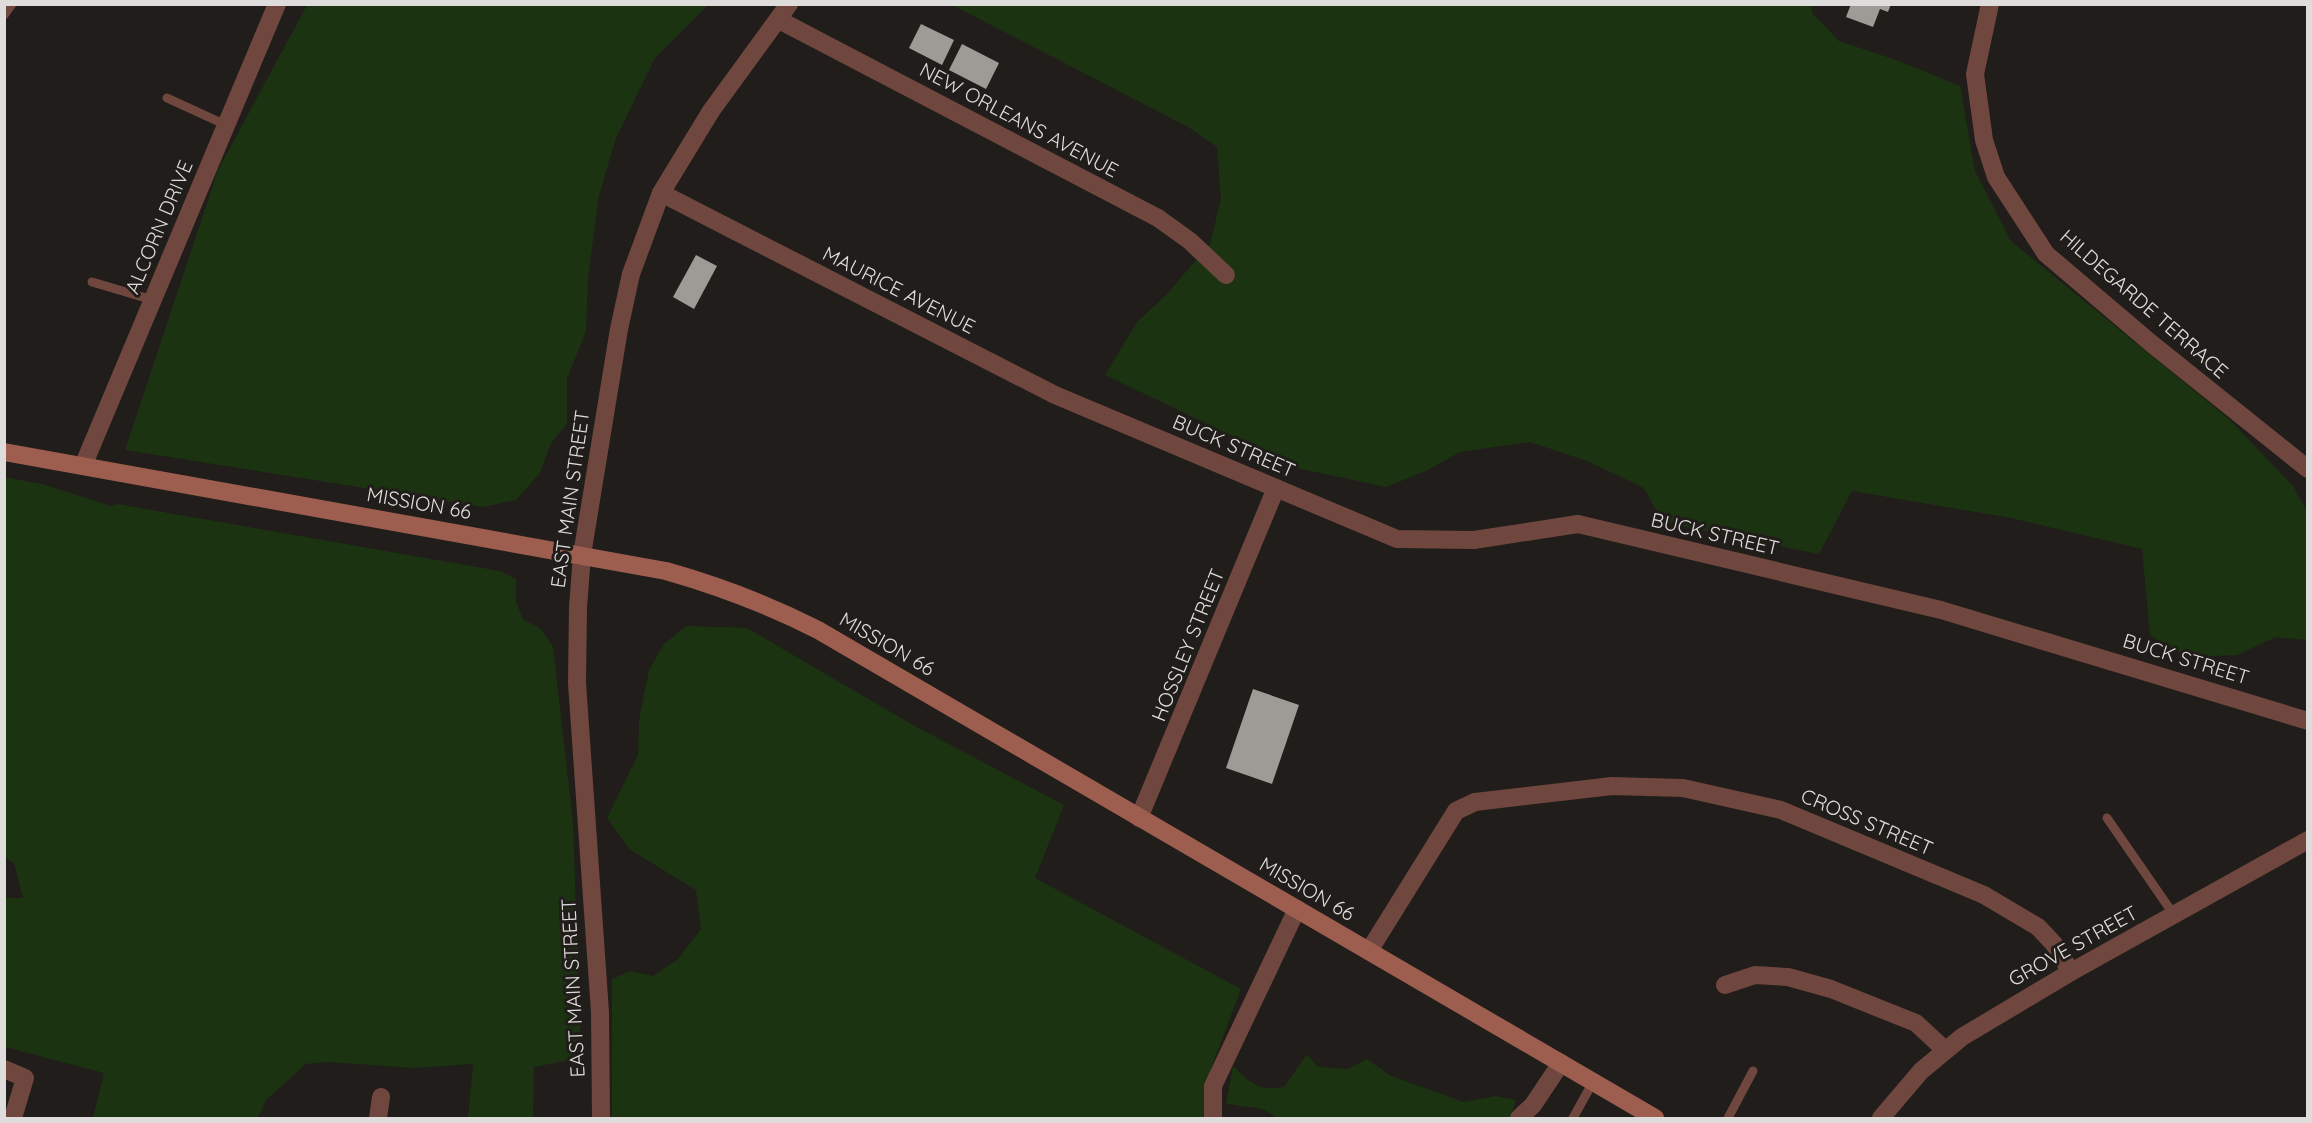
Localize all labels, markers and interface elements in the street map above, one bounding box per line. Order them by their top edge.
street label: NEW ORLEANS AVENUE [916,57,1123,183]
street label: ALCORN DRIVE [119,156,198,297]
street label: HILDEGARDE TERRACE [2055,224,2234,383]
street label: MAURICE AVENUE [819,240,980,339]
street label: BUCK STREET [1169,408,1299,483]
street label: EAST MAIN STREET [545,409,594,589]
street label: MISSION 66 [365,481,474,524]
street label: BUCK STREET [1649,507,1782,560]
street label: HOSSLEY STREET [1146,565,1230,725]
street label: MISSION 66 [835,606,940,681]
street label: BUCK STREET [2120,627,2252,690]
street label: CROSS STREET [1797,782,1937,861]
street label: MISSION 66 [1255,851,1360,926]
street label: EAST MAIN STREET [555,898,590,1078]
street label: GROVE STREET [2004,900,2142,991]

